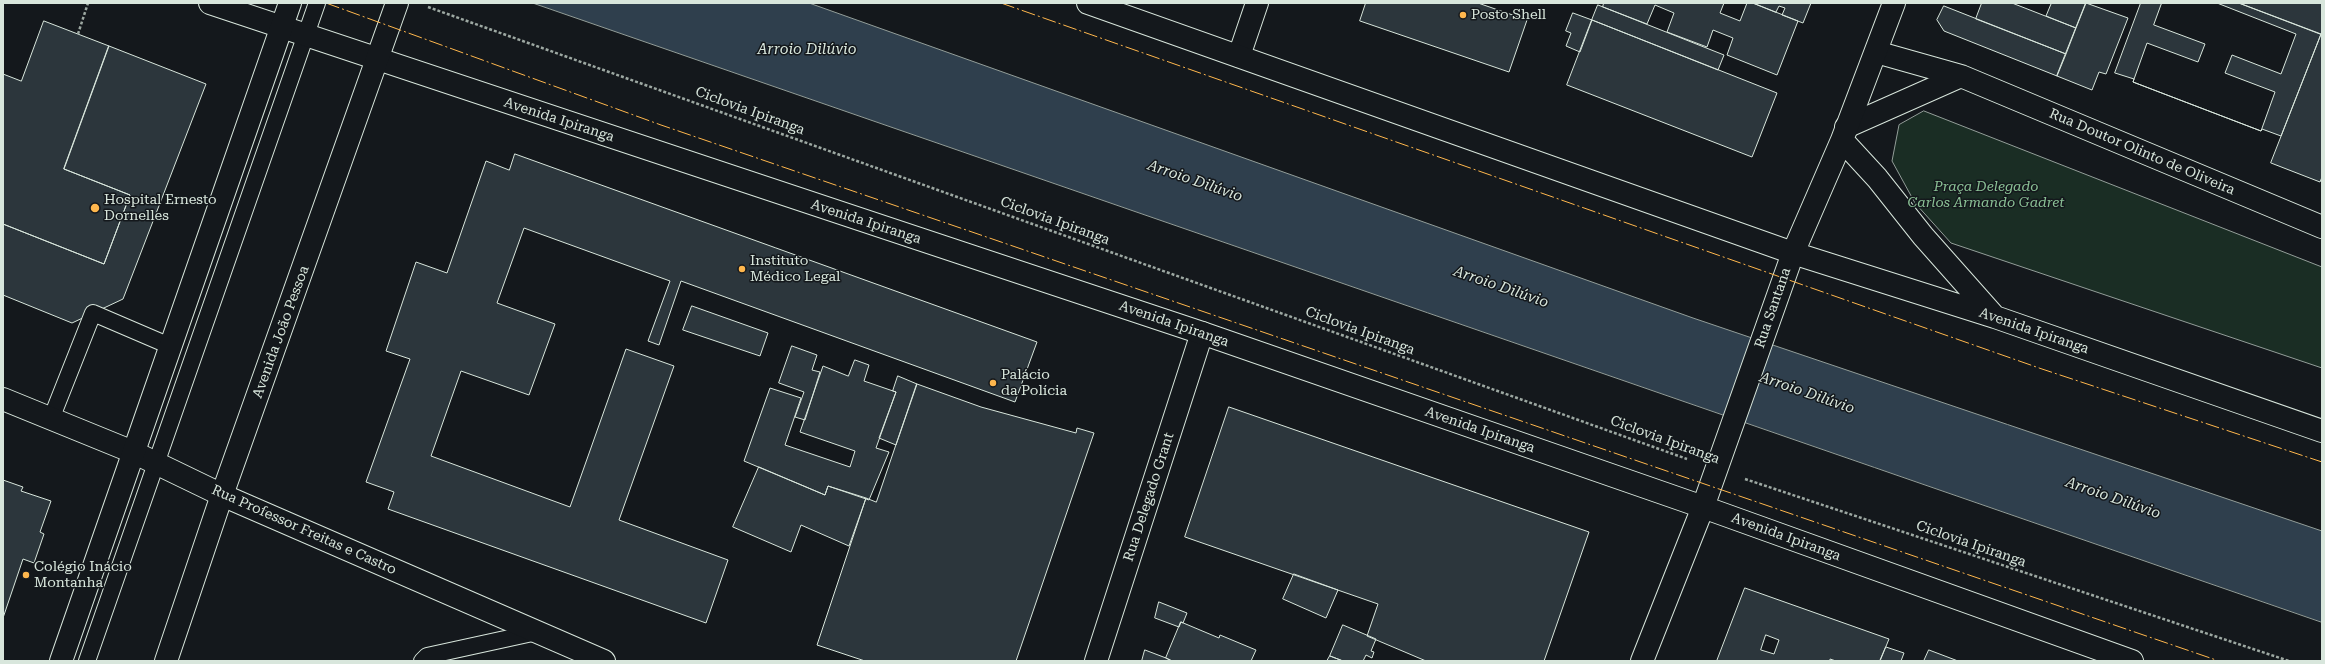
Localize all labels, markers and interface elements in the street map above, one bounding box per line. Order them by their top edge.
place label: Posto Shell [1471,7,1546,23]
marker: Posto Shell [1458,10,1468,20]
water label: Arroio Dilúvio [757,41,857,59]
street label: Ciclovia Ipiranga [693,83,807,139]
street label: Avenida Ipiranga [502,94,616,146]
street label: Rua Doutor Olinto de Oliveira [2047,105,2237,199]
water label: Arroio Dilúvio [1145,156,1245,206]
park label: Praça Delegado Carlos Armando Gadret [1907,179,2065,212]
place label: Hospital Ernesto Dornelles [104,192,217,224]
street label: Ciclovia Ipiranga [998,193,1112,249]
street label: Avenida Ipiranga [809,196,923,248]
marker: Hospital Ernesto Dornelles [89,202,101,214]
place label: Instituto Médico Legal [750,253,840,286]
water label: Arroio Dilúvio [1451,262,1551,312]
street label: Avenida João Pessoa [249,263,313,401]
marker: Instituto Médico Legal [737,264,747,274]
street label: Rua Santana [1751,266,1795,350]
street label: Avenida Ipiranga [1117,297,1231,351]
street label: Ciclovia Ipiranga [1303,303,1417,359]
street label: Avenida Ipiranga [1977,304,2091,358]
place label: Palácio da Polícia [1001,367,1067,400]
water label: Arroio Dilúvio [1757,368,1857,418]
marker: Palácio da Polícia [988,378,998,388]
street label: Avenida Ipiranga [1423,403,1537,457]
street label: Ciclovia Ipiranga [1608,412,1722,468]
street label: Rua Delegado Grant [1120,430,1178,564]
water label: Arroio Dilúvio [2063,473,2163,523]
street label: Rua Professor Freitas e Castro [209,482,399,578]
street label: Avenida Ipiranga [1729,509,1843,565]
street label: Ciclovia Ipiranga [1914,517,2028,571]
place label: Colégio Inácio Montanha [34,559,132,592]
marker: Colégio Inácio Montanha [21,570,31,580]

